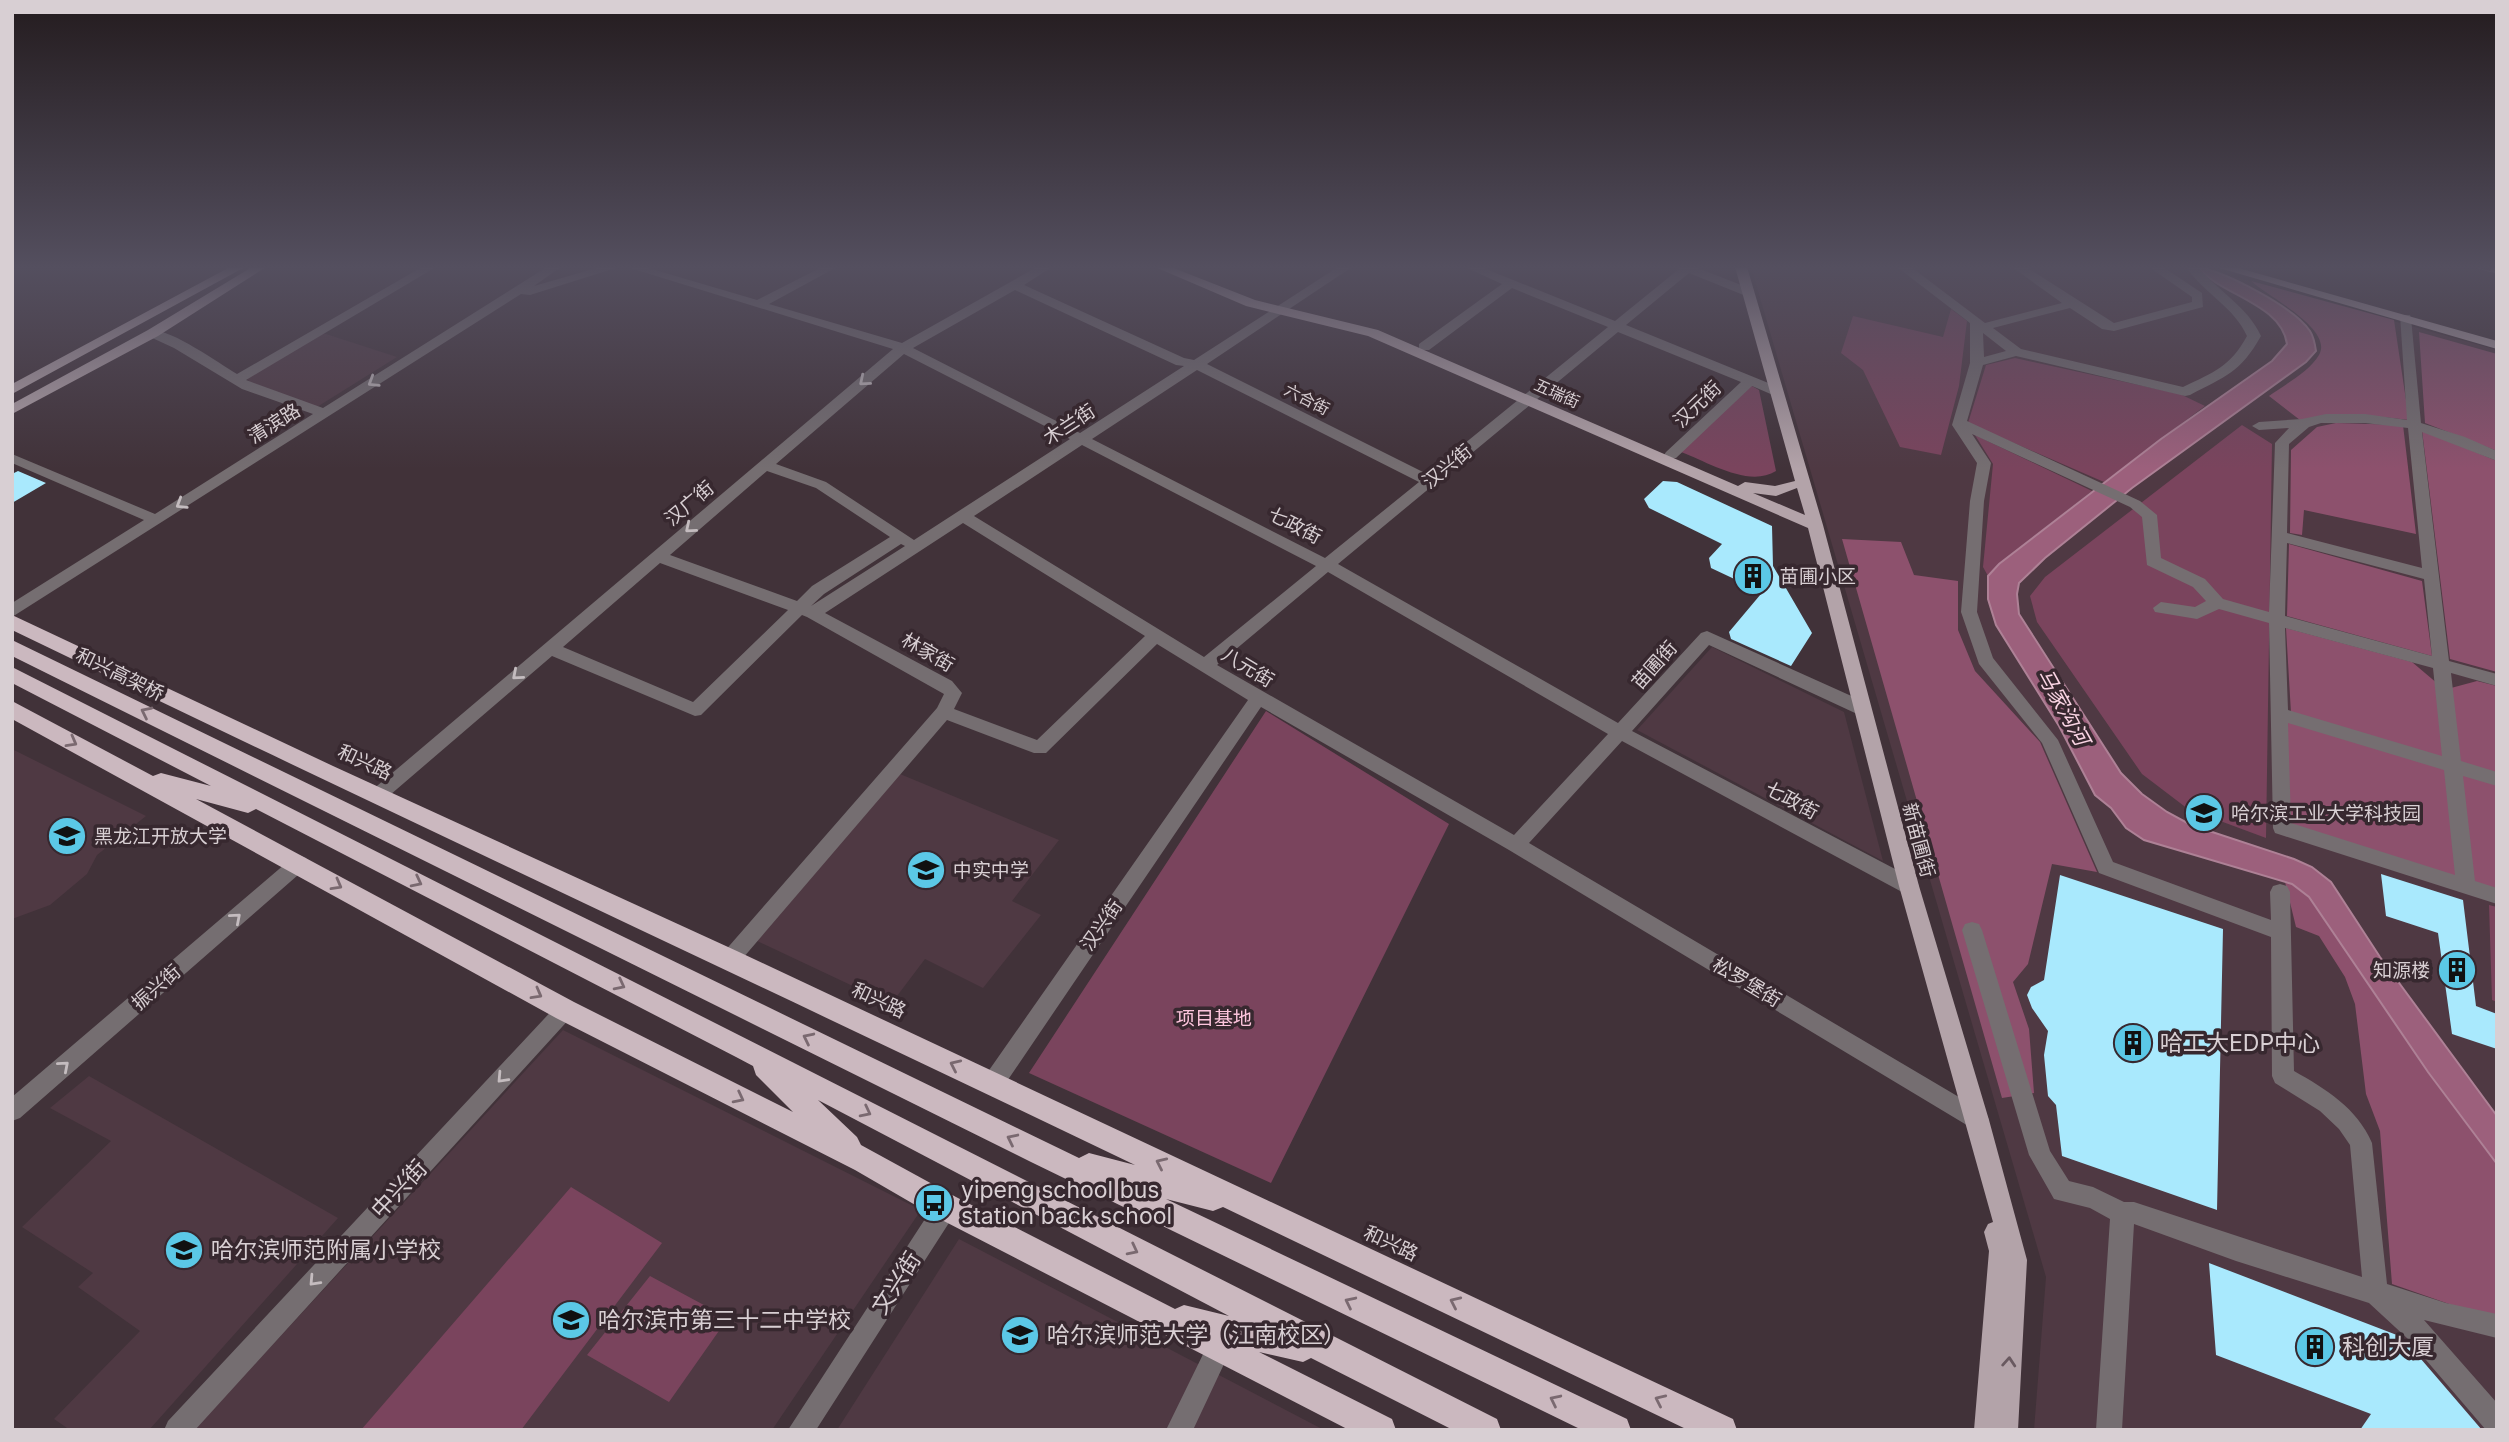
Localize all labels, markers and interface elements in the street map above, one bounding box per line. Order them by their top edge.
one-way arrow [860,373,873,385]
one-way arrow [368,374,381,387]
street label: 五瑞街 [1531,374,1583,412]
street label: 汉元街 [1669,376,1726,432]
street label: 六合街 [1281,379,1333,419]
street label: 清滨路 [244,399,305,448]
street label: 木兰街 [1039,399,1099,450]
street label: 汉兴街 [1418,440,1477,493]
street label: 汉广街 [660,476,719,531]
one-way arrow [176,496,189,508]
street label: 七政街 [1264,502,1325,549]
one-way arrow [685,519,698,532]
building icon: 苗圃小区 [1732,555,1774,597]
place label: 苗圃小区 [1780,565,1856,588]
street label: 林家街 [897,628,958,677]
street label: 苗圃街 [1627,636,1682,694]
street label: 和兴高架桥 [72,643,168,706]
street label: 八元街 [1217,643,1278,692]
water label: 马家沟河 [2032,664,2097,753]
one-way arrow [512,667,525,679]
one-way arrow [141,707,153,721]
one-way arrow [65,734,77,747]
street label: 和兴路 [334,740,395,785]
street label: 七政街 [1761,777,1822,824]
school or university icon: 哈尔滨工业大学科技园 [2183,792,2225,834]
street label: 新苗圃街 [1898,800,1939,880]
place label: 哈尔滨工业大学科技园 [2231,802,2421,825]
school or university icon: 黑龙江开放大学 [46,815,88,857]
place label: 黑龙江开放大学 [94,825,227,848]
school or university icon: 中实中学 [905,849,947,891]
place label: 中实中学 [953,859,1029,882]
one-way arrow [410,873,423,887]
one-way arrow [330,876,343,890]
street label: 汉兴街 [1076,895,1127,955]
one-way arrow [228,914,241,926]
building icon: 知源楼 [2436,949,2478,991]
street label: 松罗堡街 [1708,953,1785,1012]
place label: 知源楼 [2373,959,2430,982]
street label: 振兴街 [127,960,185,1015]
one-way arrow [613,977,625,990]
street label: 和兴路 [848,978,909,1023]
one-way arrow [529,986,542,1000]
park label: 项目基地 [1176,1007,1252,1030]
building icon: 哈工大EDP中心 [2112,1022,2154,1064]
place label: 哈工大EDP中心 [2160,1029,2320,1057]
one-way arrow [803,1032,815,1046]
one-way arrow [950,1060,962,1074]
one-way arrow [56,1062,69,1074]
one-way arrow [497,1070,510,1083]
one-way arrow [732,1089,744,1103]
one-way arrow [859,1103,871,1117]
one-way arrow [1007,1133,1019,1147]
street label: 中兴街 [365,1154,433,1224]
one-way arrow [1156,1157,1168,1171]
place label: yipeng school bus station back school [961,1176,1172,1230]
bus stop icon: yipeng school bus station back school [913,1182,955,1224]
street label: 和兴路 [1360,1221,1421,1266]
school or university icon: 哈尔滨师范附属小学校 [163,1229,205,1271]
place label: 哈尔滨师范附属小学校 [211,1236,441,1264]
one-way arrow [1126,1242,1138,1256]
street label: 文兴街 [865,1246,927,1320]
one-way arrow [310,1273,322,1286]
one-way arrow [1345,1296,1357,1310]
one-way arrow [1450,1297,1462,1311]
school or university icon: 哈尔滨市第三十二中学校 [550,1299,592,1341]
place label: 哈尔滨市第三十二中学校 [598,1306,851,1334]
school or university icon: 哈尔滨师范大学（江南校区） [999,1314,1041,1356]
place label: 哈尔滨师范大学（江南校区） [1047,1321,1346,1349]
building icon: 科创大厦 [2294,1326,2336,1368]
place label: 科创大厦 [2342,1333,2434,1361]
one-way arrow [2001,1356,2016,1367]
one-way arrow [1550,1394,1562,1408]
one-way arrow [1655,1395,1667,1409]

